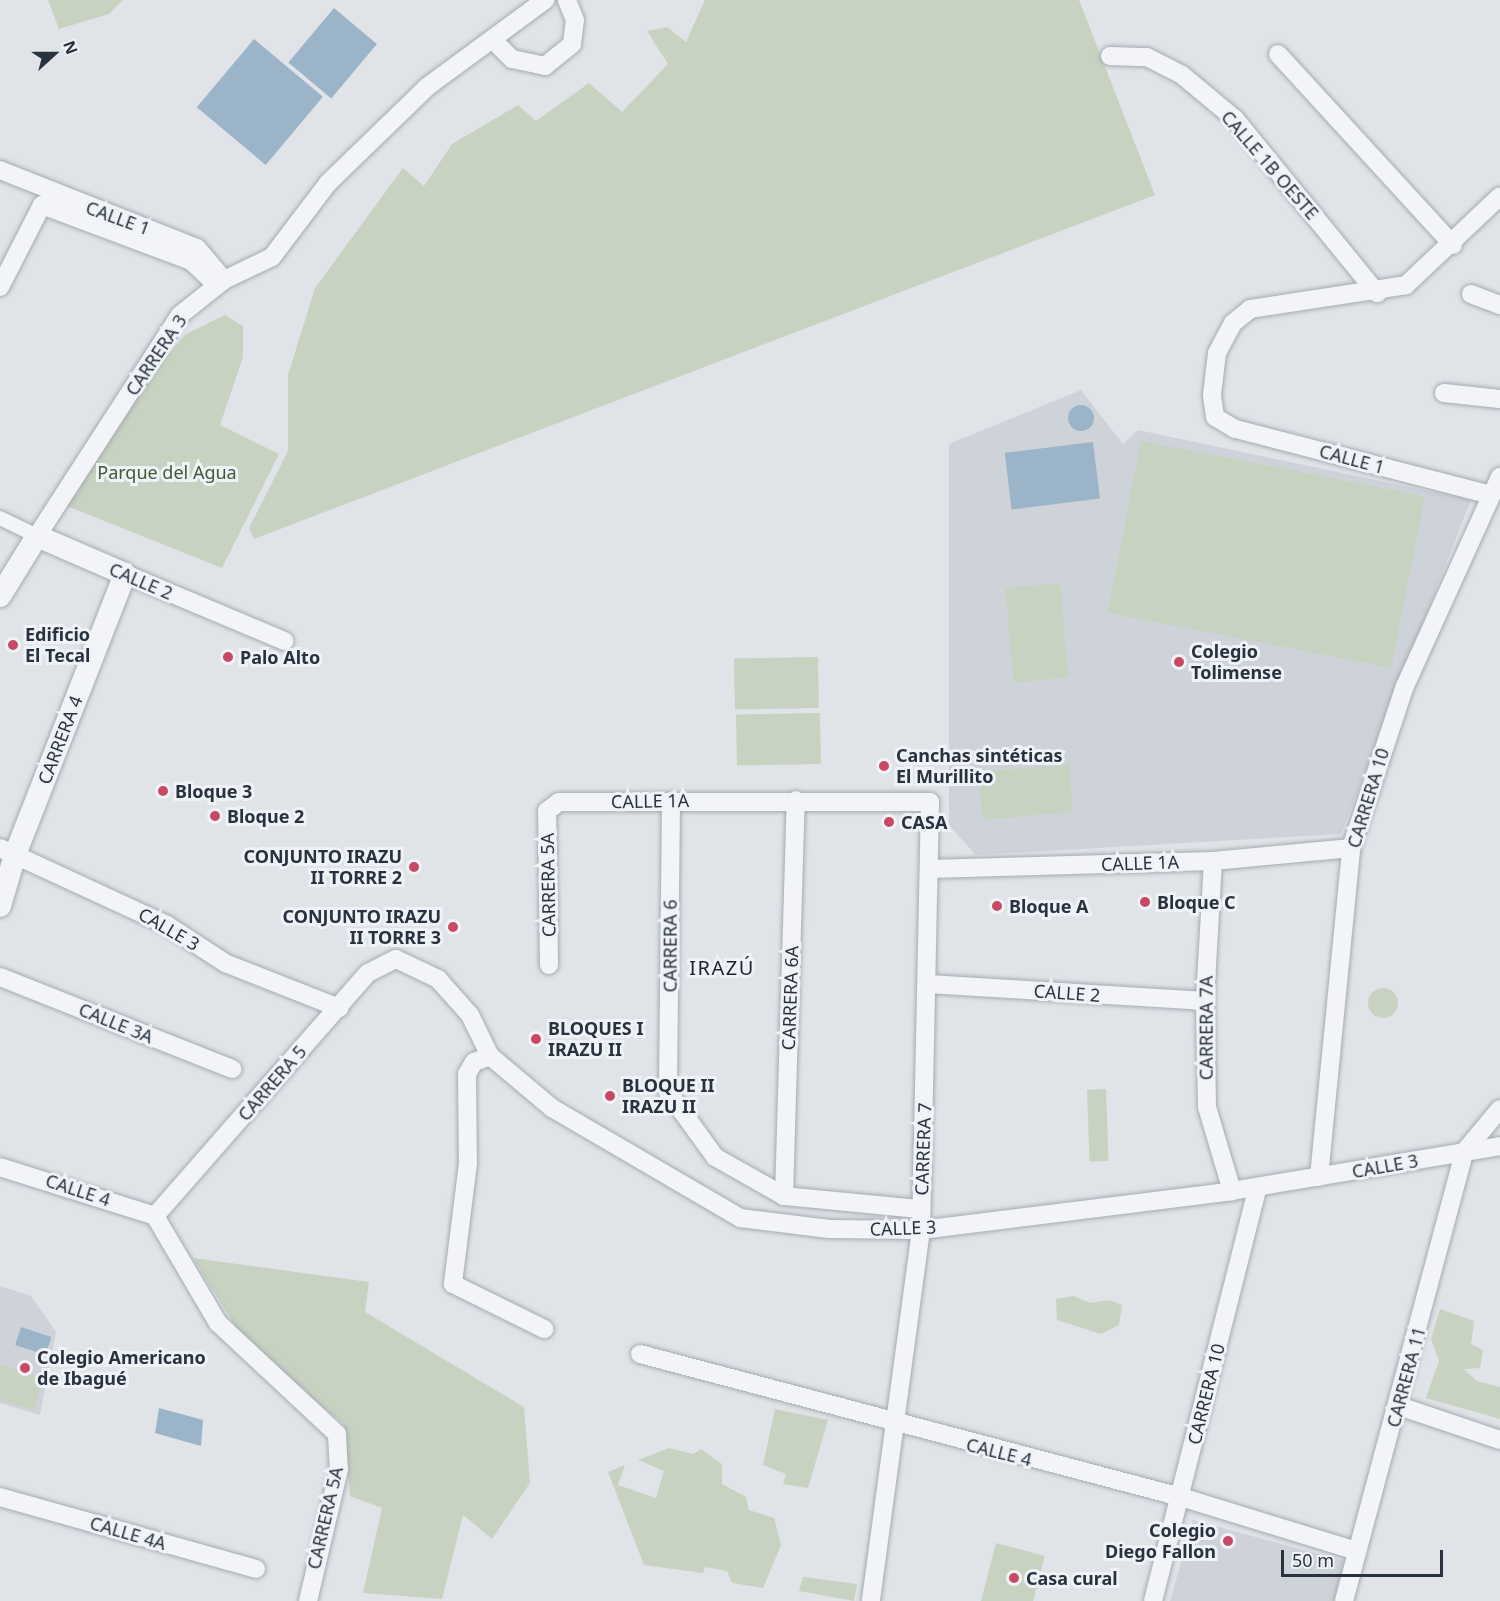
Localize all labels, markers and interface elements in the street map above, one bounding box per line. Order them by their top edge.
north arrow [24,24,84,84]
text: N [58,38,83,58]
street label: CALLE 1B OESTE [1217,106,1323,224]
street label: CALLE 1 [83,196,153,240]
street label: CARRERA 3 [121,310,191,400]
street label: CALLE 1 [1317,440,1387,478]
park label: Parque del Agua [97,461,237,483]
street label: CALLE 2 [106,558,176,604]
place label: Edificio El Tecal [25,624,90,666]
marker: Edificio El Tecal [6,638,20,652]
place label: Colegio Tolimense [1191,641,1282,684]
place label: Palo Alto [240,646,320,668]
marker: Palo Alto [221,650,235,664]
marker: Colegio Tolimense [1172,655,1186,669]
street label: CARRERA 4 [33,693,87,787]
place label: Canchas sintéticas El Murillito [896,745,1062,788]
street label: CARRERA 10 [1343,745,1393,851]
marker: Canchas sintéticas El Murillito [877,759,891,773]
place label: Bloque 3 [175,780,252,802]
marker: Bloque 3 [156,784,170,798]
street label: CALLE 1A [611,790,689,812]
place label: Bloque 2 [227,805,304,827]
marker: Bloque 2 [208,809,222,823]
place label: CASA [901,811,947,833]
marker: CASA [882,815,896,829]
street label: CARRERA 5A [536,833,560,937]
place label: CONJUNTO IRAZU II TORRE 2 [243,846,402,888]
street label: CALLE 1A [1101,851,1179,875]
marker: CONJUNTO IRAZU II TORRE 2 [407,860,421,874]
place label: Bloque C [1157,891,1236,913]
place label: Bloque A [1009,895,1089,917]
marker: Bloque C [1138,895,1152,909]
marker: Bloque A [990,899,1004,913]
street label: CARRERA 6 [659,900,681,992]
street label: CALLE 3 [135,903,203,955]
place label: CONJUNTO IRAZU II TORRE 3 [282,906,441,948]
marker: CONJUNTO IRAZU II TORRE 3 [446,920,460,934]
street label: CARRERA 6A [777,945,803,1051]
district label: IRAZÚ [689,955,755,979]
street label: CARRERA 7A [1195,976,1217,1080]
street label: CALLE 2 [1033,980,1101,1006]
street label: CALLE 3A [76,998,156,1048]
place label: BLOQUES I IRAZU II [548,1018,643,1060]
marker: BLOQUES I IRAZU II [529,1032,543,1046]
street label: CARRERA 5 [233,1041,311,1125]
place label: BLOQUE II IRAZU II [622,1075,715,1118]
marker: BLOQUE II IRAZU II [603,1089,617,1103]
street label: CARRERA 7 [911,1102,935,1196]
street label: CALLE 3 [1350,1150,1420,1182]
street label: CALLE 4 [43,1169,113,1211]
street label: CALLE 3 [869,1216,937,1240]
street label: CARRERA 11 [1382,1324,1430,1430]
street label: CARRERA 10 [1183,1341,1229,1447]
place label: Colegio Americano de Ibagué [37,1347,206,1390]
marker: Colegio Americano de Ibagué [18,1361,32,1375]
street label: CALLE 4 [964,1433,1034,1471]
street label: CARRERA 5A [303,1465,347,1571]
street label: CALLE 4A [87,1512,169,1554]
place label: Colegio Diego Fallon [1105,1520,1216,1562]
marker: Colegio Diego Fallon [1221,1534,1235,1548]
scale bar [1284,1538,1446,1576]
text: 50 m [1292,1548,1334,1572]
place label: Casa cural [1026,1567,1118,1589]
marker: Casa cural [1007,1571,1021,1585]

